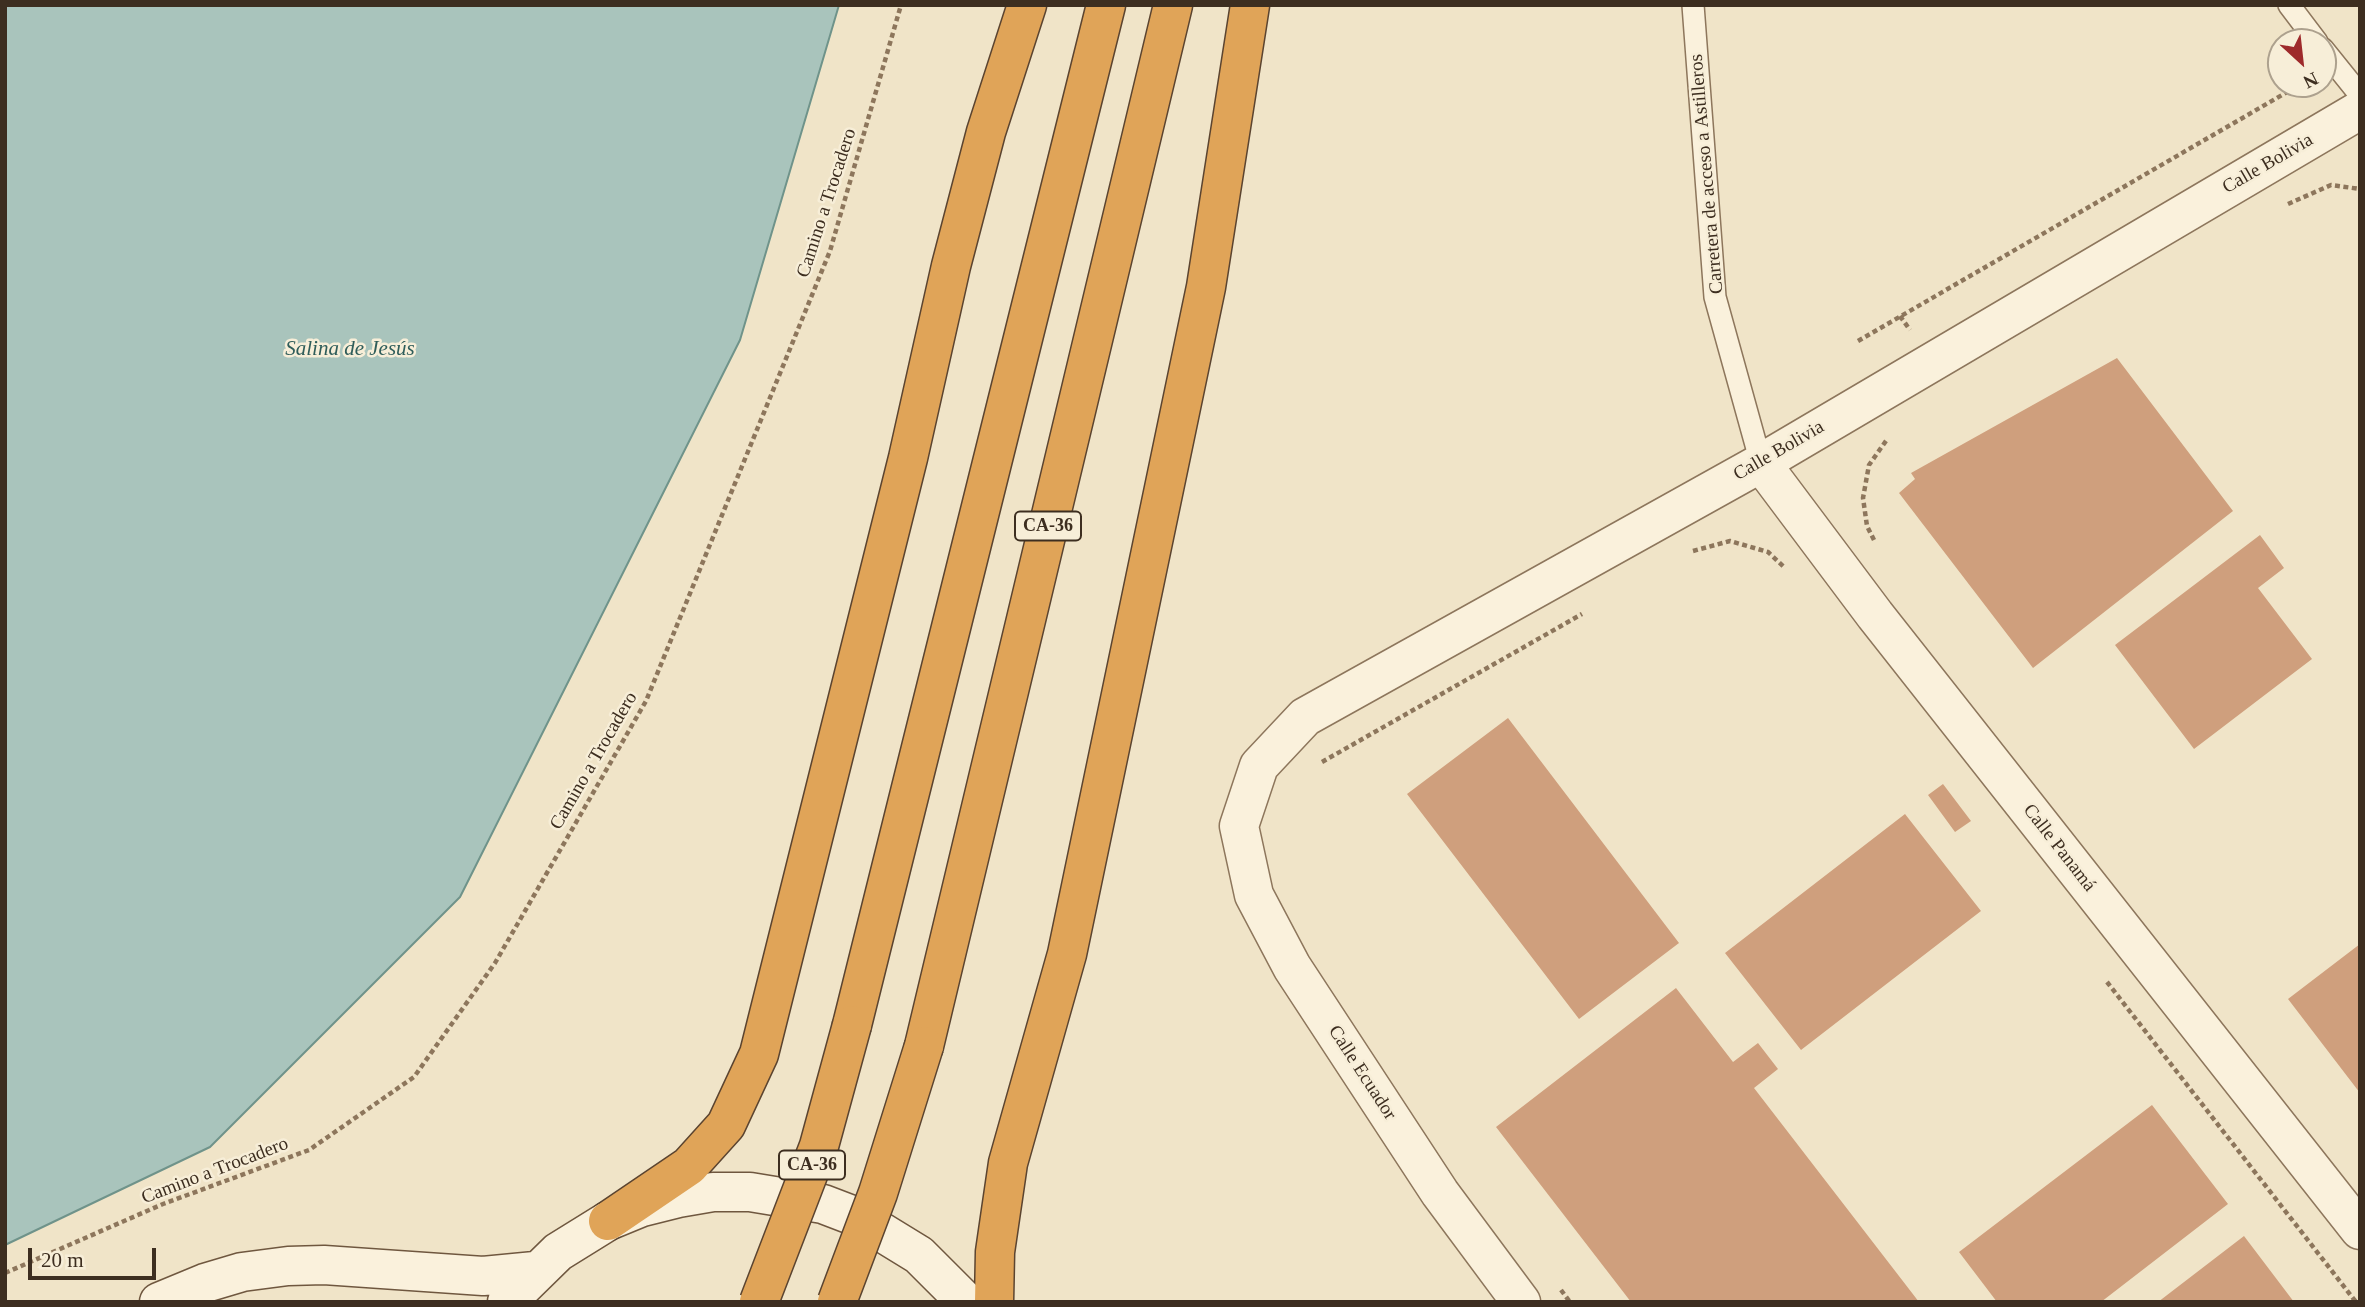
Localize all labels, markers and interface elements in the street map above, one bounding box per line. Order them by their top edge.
north arrow [2267,28,2337,98]
street label: Carretera de acceso a Astilleros [1685,53,1729,295]
text: N [2300,68,2322,93]
street label: Camino a Trocadero [792,126,862,280]
street label: Calle Bolivia [2219,129,2317,199]
water label: Salina de Jesús [285,336,415,362]
street label: Calle Bolivia [1730,416,1828,486]
road number: CA-36 [1015,512,1081,540]
street label: Camino a Trocadero [545,688,643,834]
street label: Calle Panamá [2018,800,2100,896]
street label: Calle Ecuador [1323,1021,1401,1125]
street label: Camino a Trocadero [138,1132,292,1210]
road number: CA-36 [779,1150,845,1180]
scale bar [32,1234,159,1278]
text: 20 m [41,1248,84,1272]

